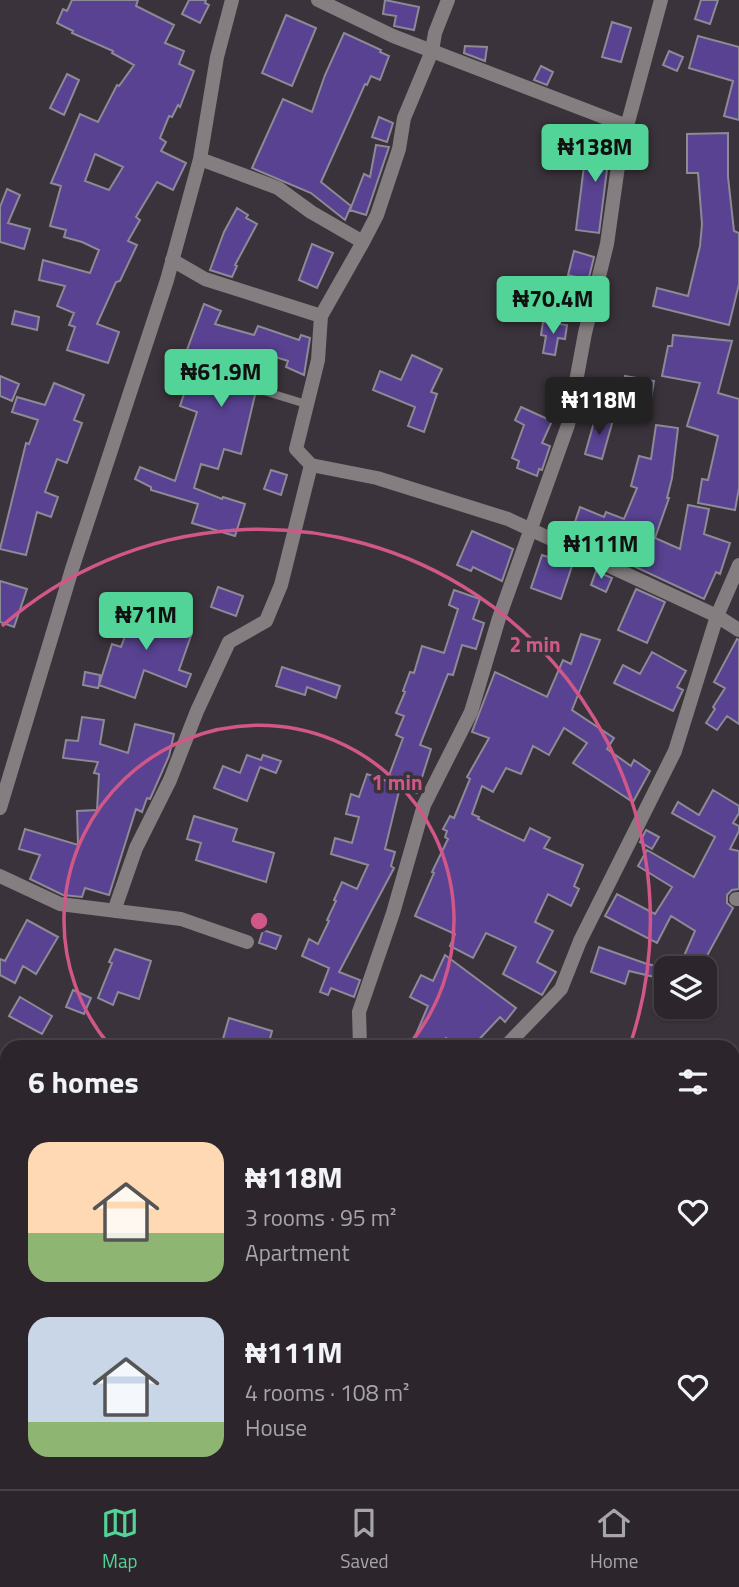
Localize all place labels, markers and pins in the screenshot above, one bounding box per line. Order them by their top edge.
pin: ₦138M [546,124,644,184]
pin: ₦70.4M [496,276,610,336]
pin: ₦61.9M [164,350,278,409]
pin: ₦118M [550,378,648,437]
pin: ₦111M [552,522,650,581]
pin: ₦71M [105,592,187,652]
centre of rings [247,909,271,933]

